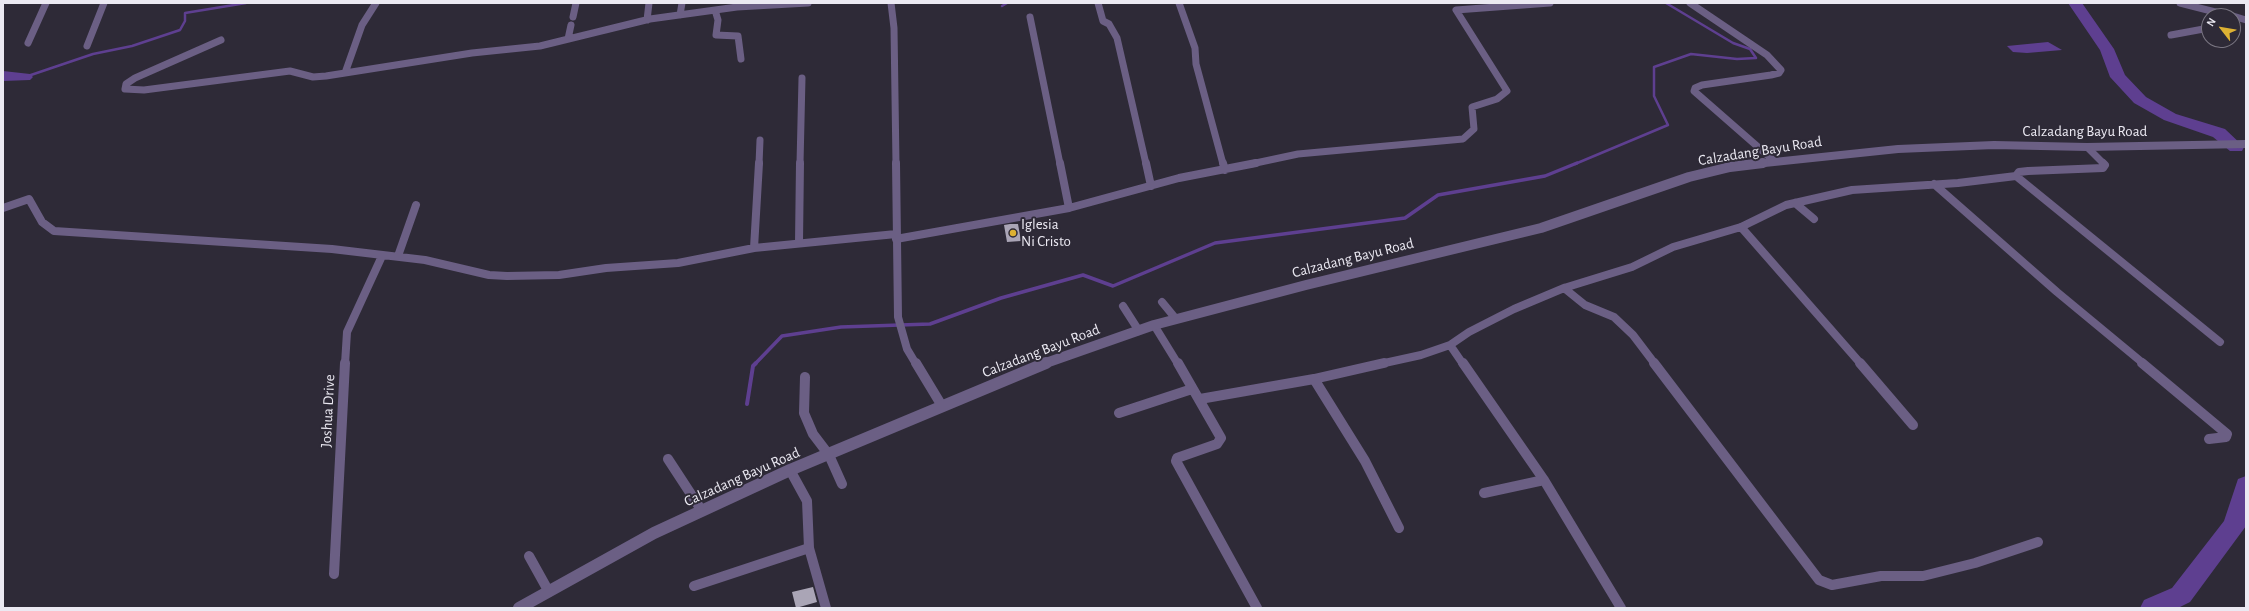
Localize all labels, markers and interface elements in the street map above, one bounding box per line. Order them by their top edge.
north arrow [2201,8,2241,48]
text: N [2204,16,2218,28]
street label: Calzadang Bayu Road [2023,122,2147,140]
street label: Calzadang Bayu Road [1697,132,1823,170]
place label: Iglesia Ni Cristo [1021,215,1071,250]
marker: Iglesia Ni Cristo [1008,228,1018,238]
street label: Calzadang Bayu Road [1290,234,1416,282]
street label: Calzadang Bayu Road [980,320,1102,382]
street label: Joshua Drive [317,374,339,448]
street label: Calzadang Bayu Road [681,443,803,511]

